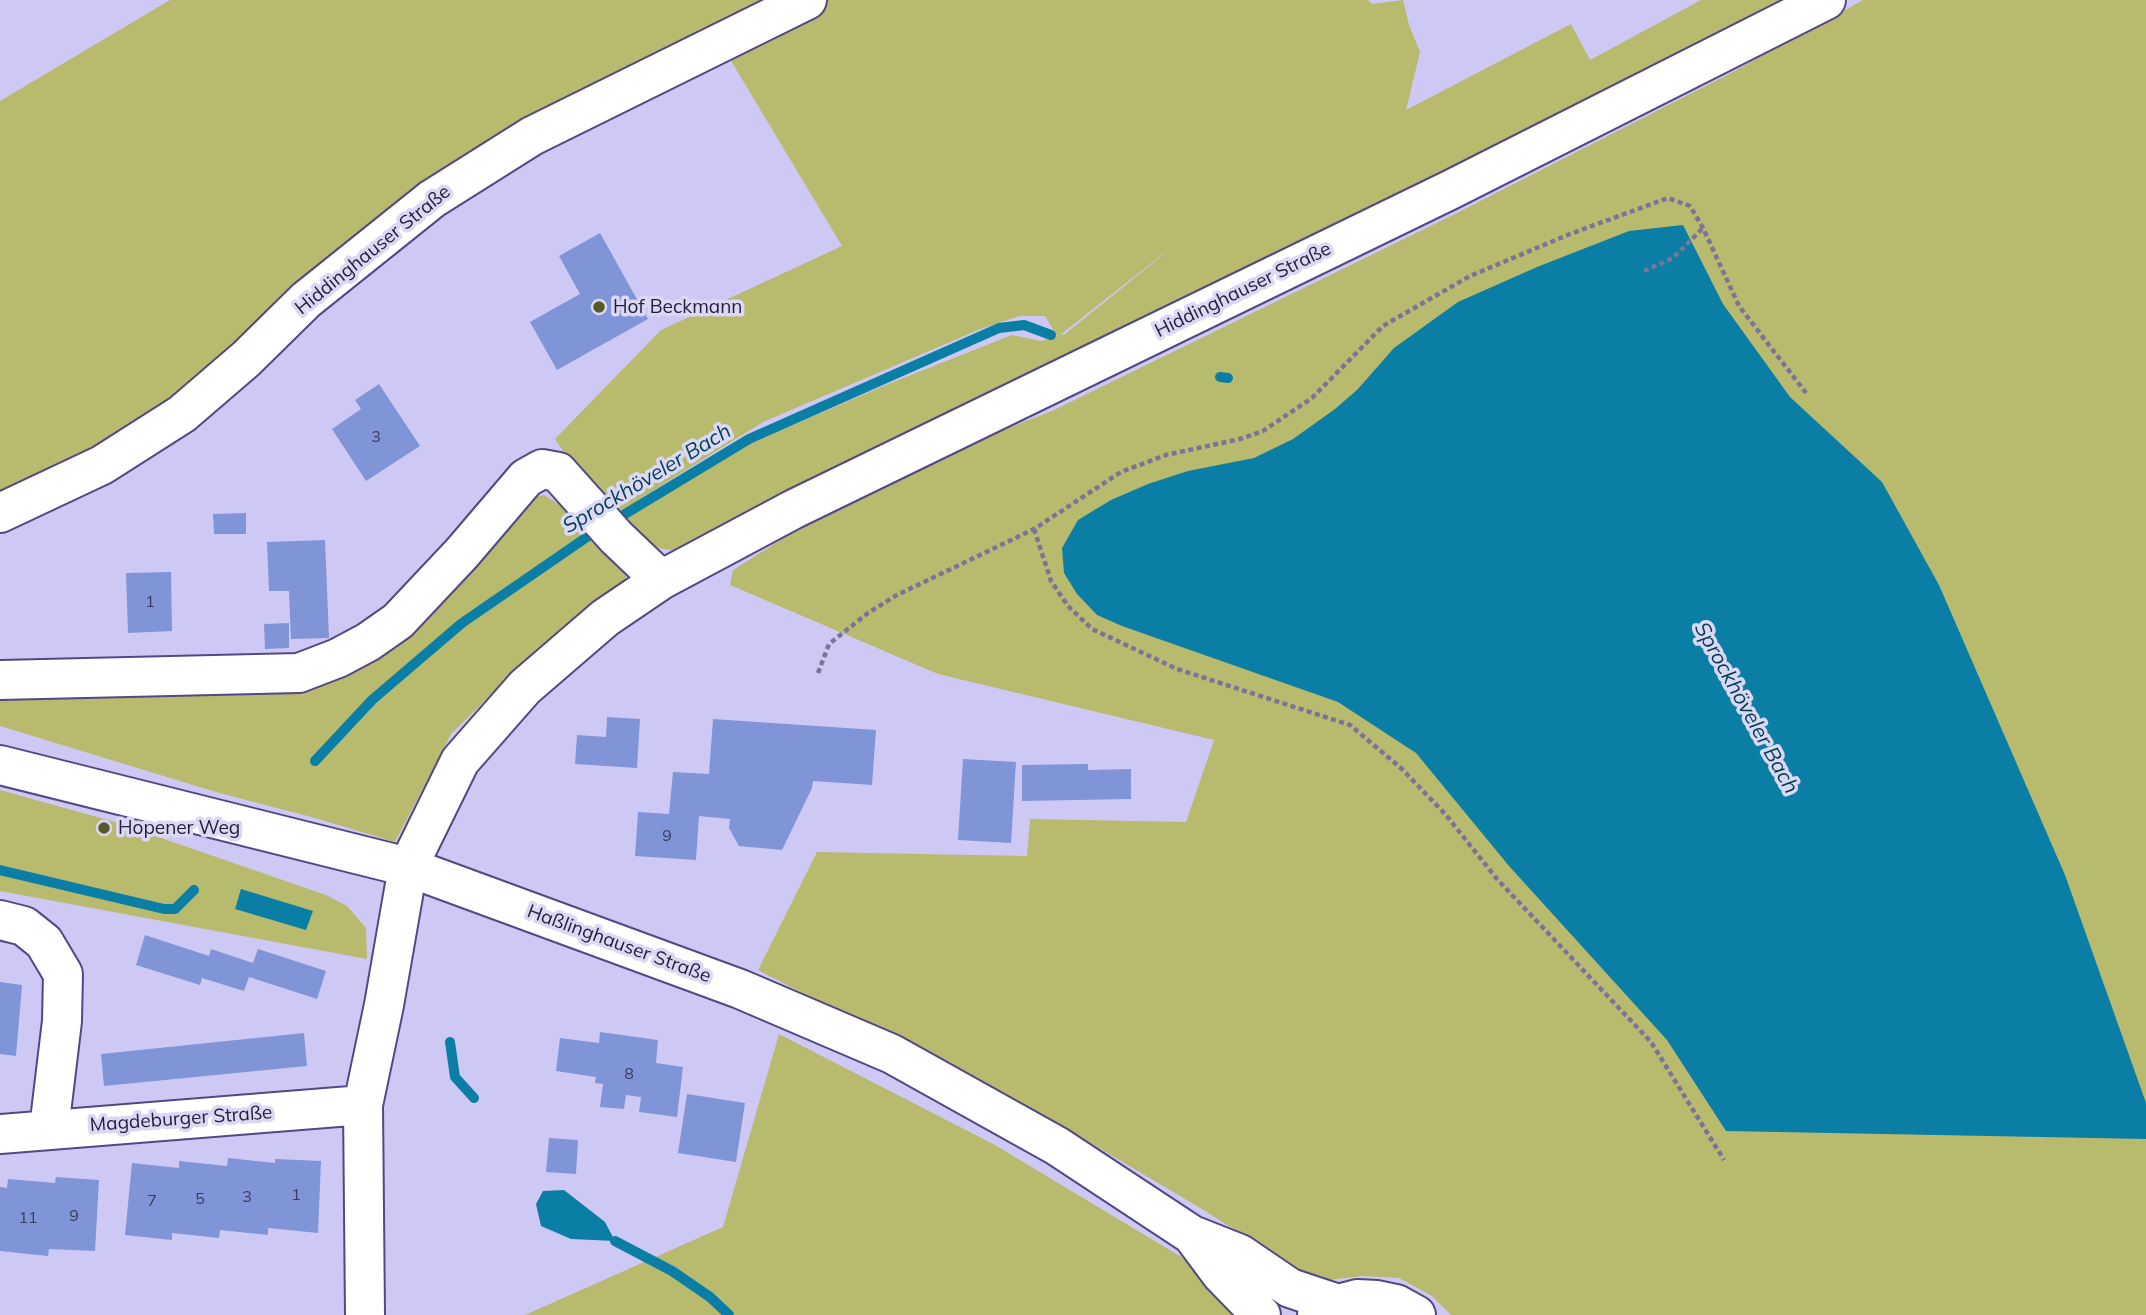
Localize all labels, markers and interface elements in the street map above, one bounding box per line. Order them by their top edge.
street label: Hiddinghauser Straße [291,180,455,320]
street label: Hiddinghauser Straße [1151,237,1335,343]
place label: Hof Beckmann [613,296,742,318]
marker: Hof Beckmann [591,299,607,315]
water label: Sprockhöveler Bach [558,419,736,539]
house number: 3 [371,427,381,447]
house number: 1 [145,592,155,612]
water label: Sprockhöveler Bach [1688,618,1804,798]
place label: Hopener Weg [118,817,240,839]
marker: Hopener Weg [96,820,112,836]
house number: 9 [662,826,672,846]
street label: Haßlinghauser Straße [524,900,714,988]
house number: 8 [624,1064,634,1084]
street label: Magdeburger Straße [89,1101,273,1137]
house number: 1 [291,1185,301,1205]
house number: 3 [242,1187,252,1207]
house number: 5 [195,1189,205,1209]
house number: 7 [147,1191,157,1211]
house number: 9 [69,1206,79,1226]
house number: 11 [18,1208,38,1228]

